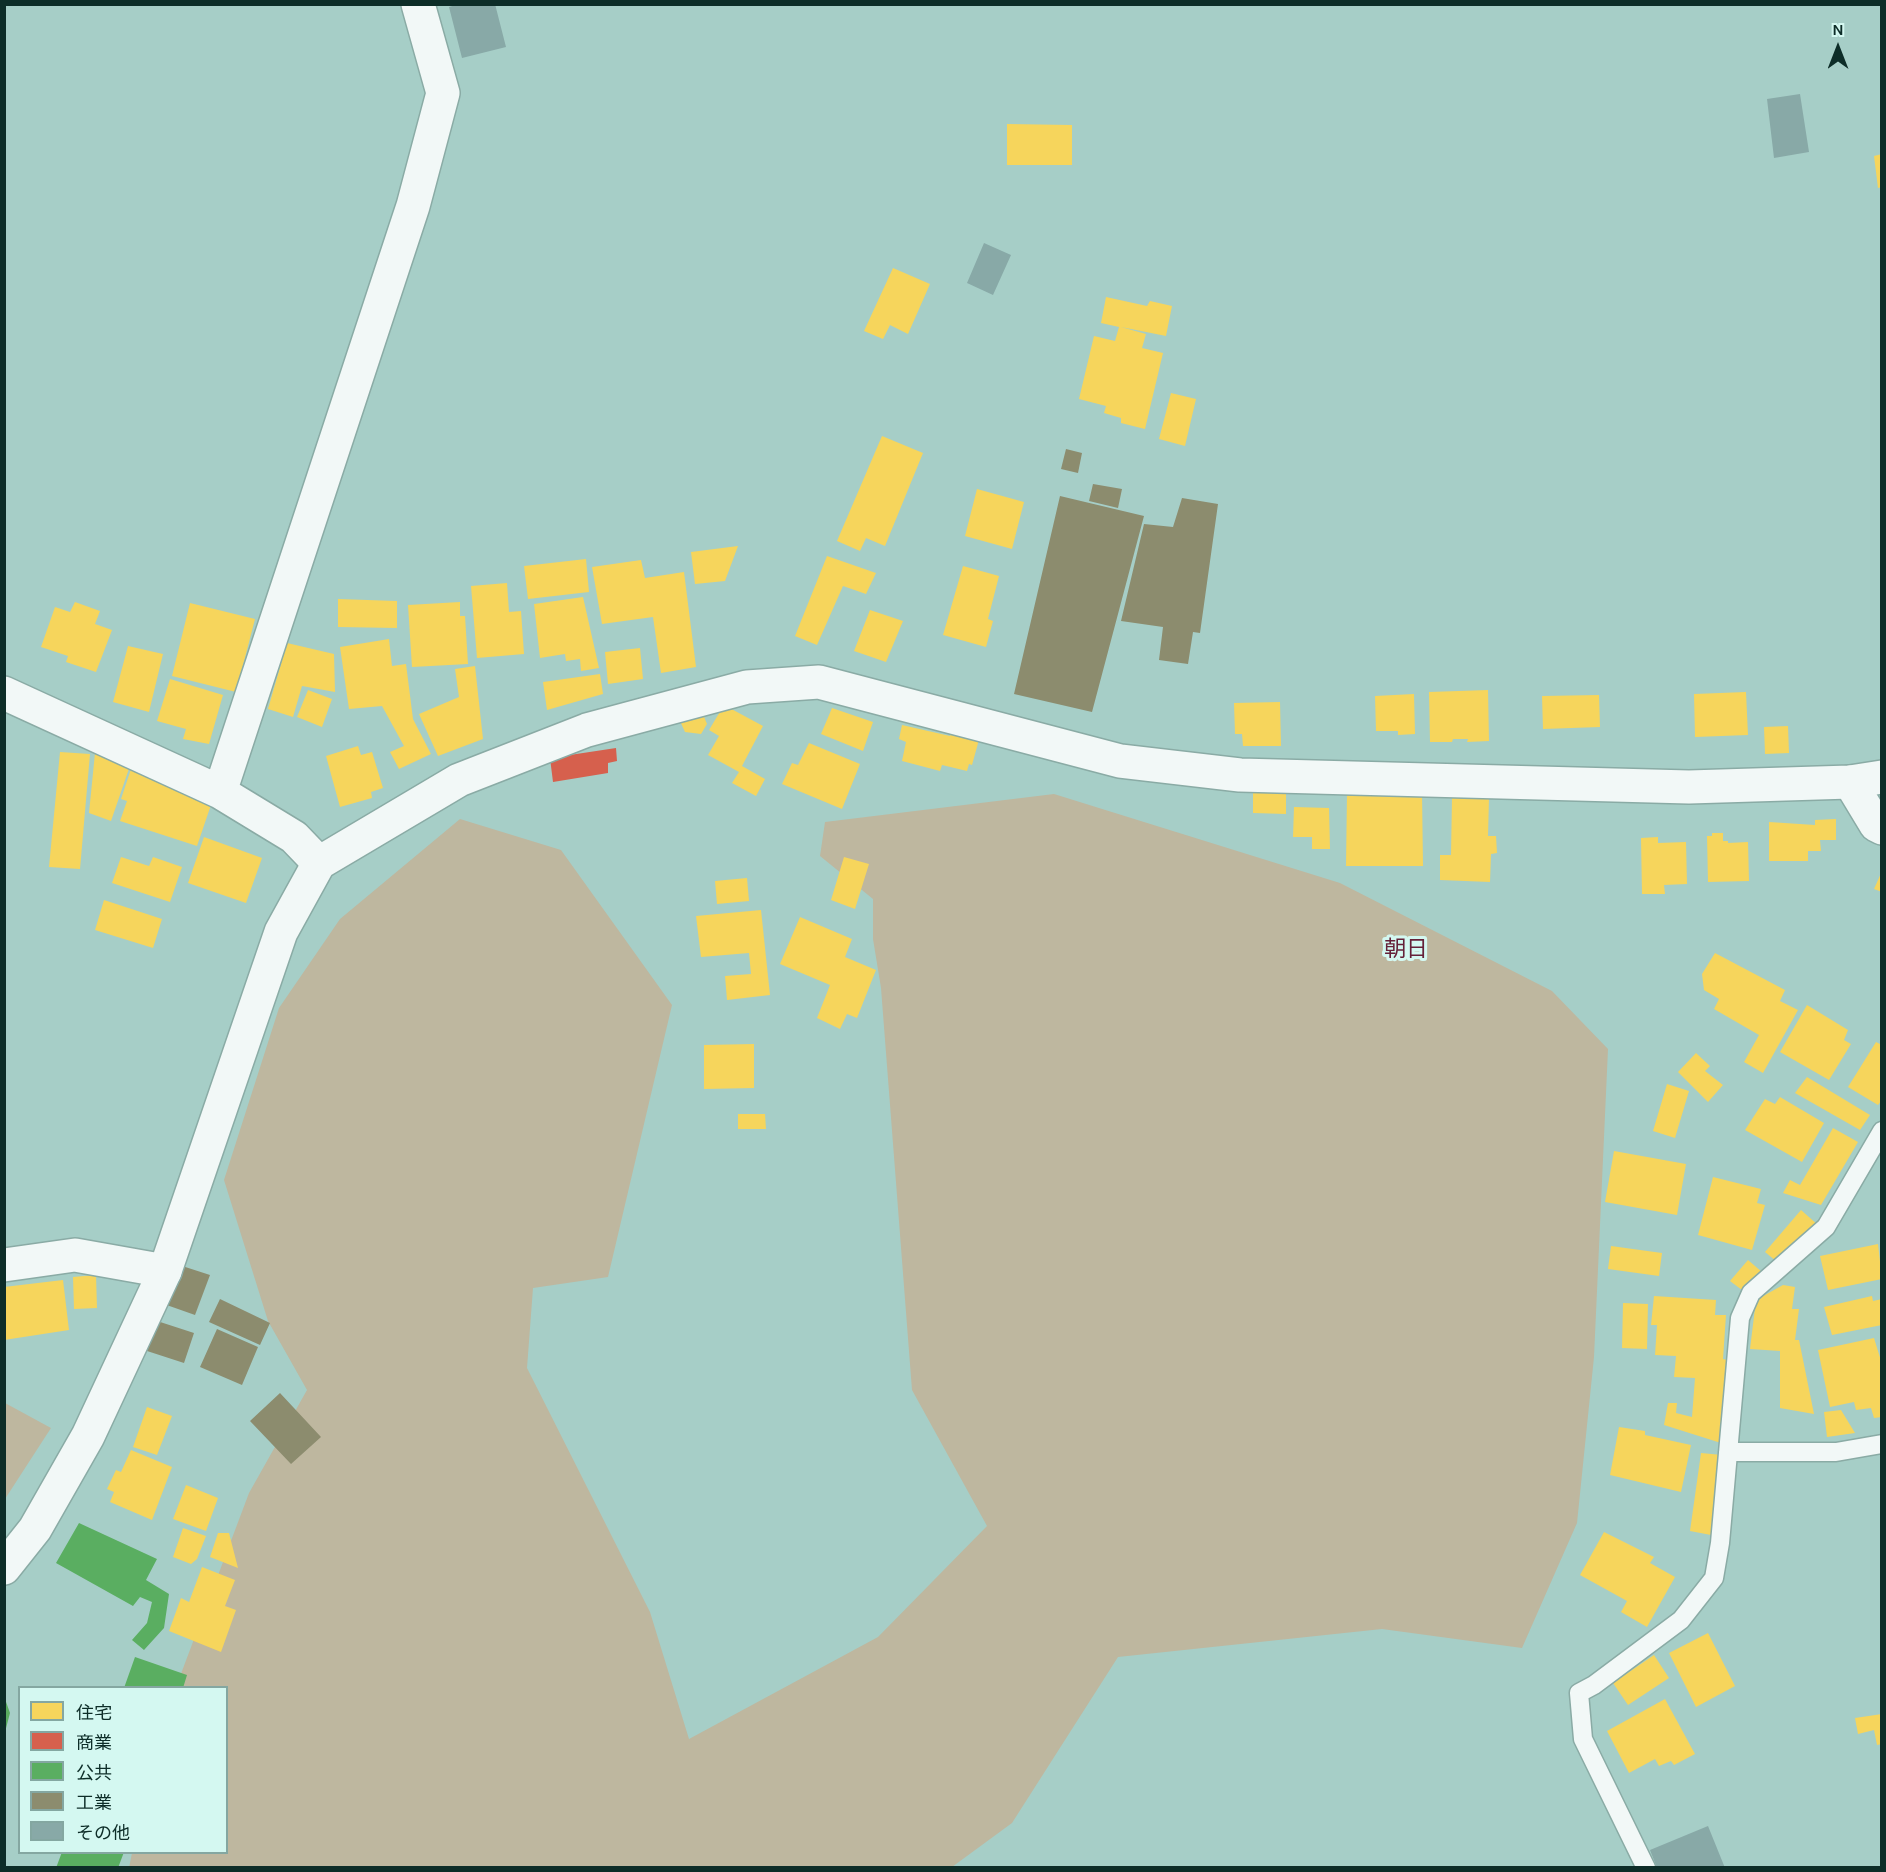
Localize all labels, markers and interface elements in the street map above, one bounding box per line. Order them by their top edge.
north arrow [1808,18,1868,78]
text: N [1832,20,1844,39]
district label: 朝日 [1384,937,1428,963]
legend [18,1686,228,1854]
text: 住宅 [76,1702,112,1724]
text: 商業 [76,1732,112,1754]
text: 公共 [76,1762,112,1784]
text: 工業 [76,1792,112,1814]
text: その他 [76,1822,130,1844]

